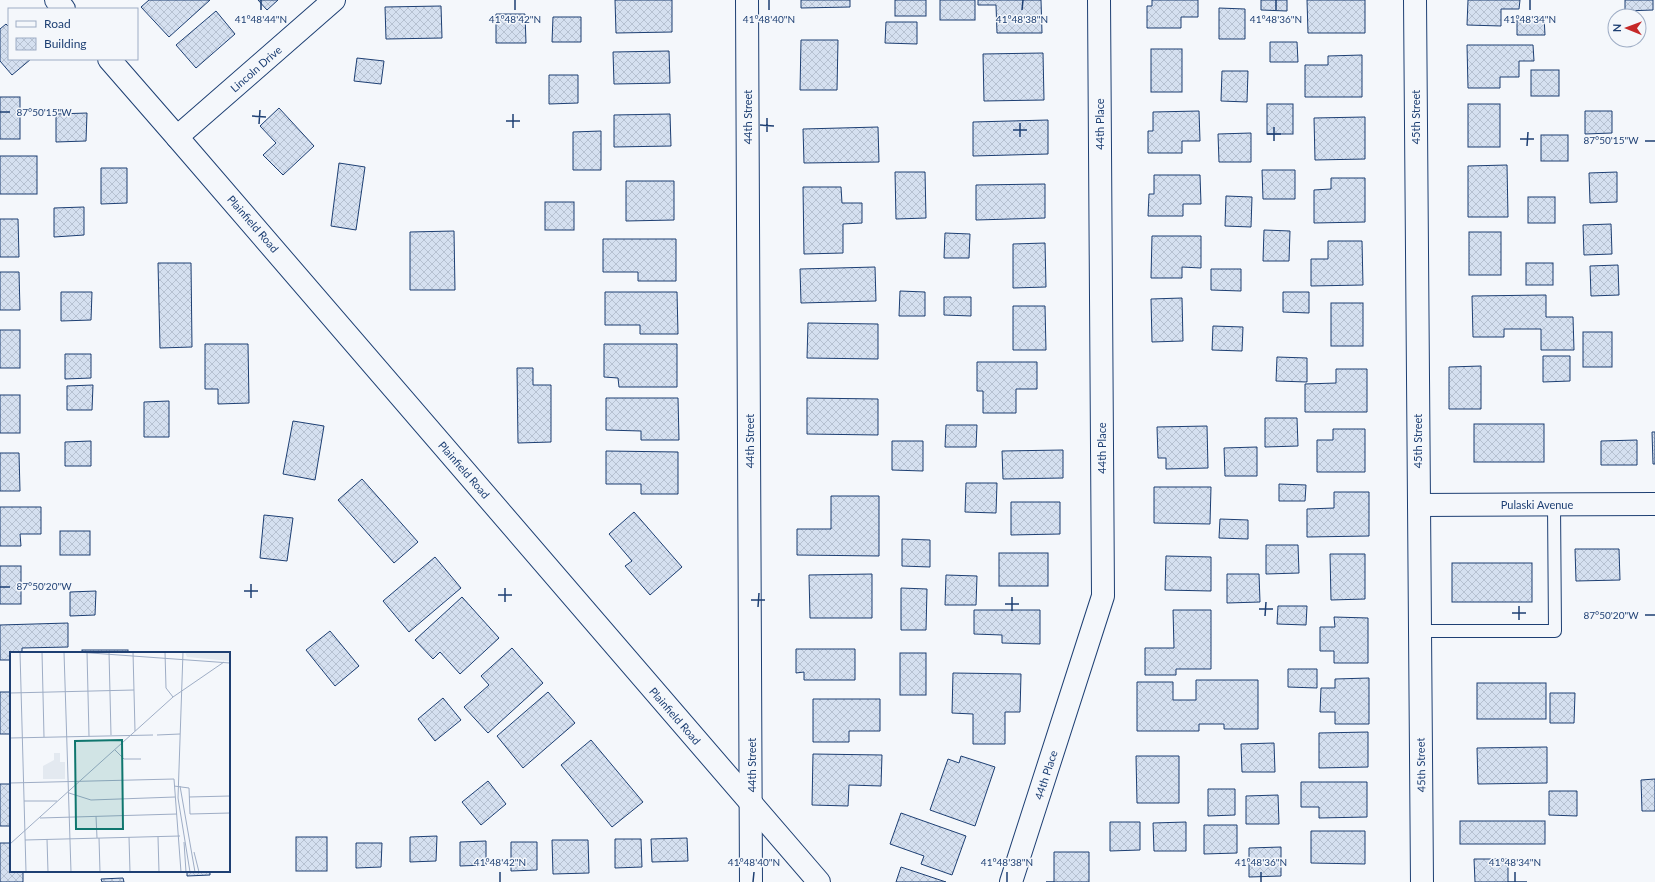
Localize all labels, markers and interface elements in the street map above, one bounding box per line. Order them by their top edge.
legend [8,8,138,60]
north arrow [1607,8,1647,48]
text: 41°48'44"N [235,13,287,25]
text: 41°48'42"N [489,13,541,25]
text: 41°48'40"N [743,13,795,25]
text: 41°48'38"N [996,13,1048,25]
text: 41°48'36"N [1250,13,1302,25]
text: 41°48'34"N [1504,13,1556,25]
text: Road [44,16,71,31]
text: N [1610,23,1623,32]
text: Building [44,36,87,51]
street label: Lincoln Drive [227,43,284,94]
street label: 44th Street [741,90,754,144]
street label: 45th Street [1409,90,1422,144]
street label: 44th Place [1093,98,1106,150]
text: 87°50'15"W [16,106,72,118]
text: 87°50'15"W [1583,134,1639,146]
street label: Plainfield Road [225,192,282,255]
street label: 44th Street [743,414,756,468]
street label: 45th Street [1411,414,1424,468]
street label: 44th Place [1095,422,1108,474]
street label: Plainfield Road [436,438,493,501]
street label: Pulaski Avenue [1501,498,1573,511]
text: 87°50'20"W [16,580,72,592]
text: 87°50'20"W [1583,609,1639,621]
inset map [10,652,230,872]
street label: Plainfield Road [647,684,704,747]
street label: 44th Street [745,738,758,792]
street label: 45th Street [1414,738,1427,792]
street label: 44th Place [1031,748,1060,801]
text: 41°48'42"N [474,856,526,868]
text: 41°48'40"N [728,856,780,868]
text: 41°48'38"N [981,856,1033,868]
text: 41°48'36"N [1235,856,1287,868]
text: 41°48'34"N [1489,856,1541,868]

